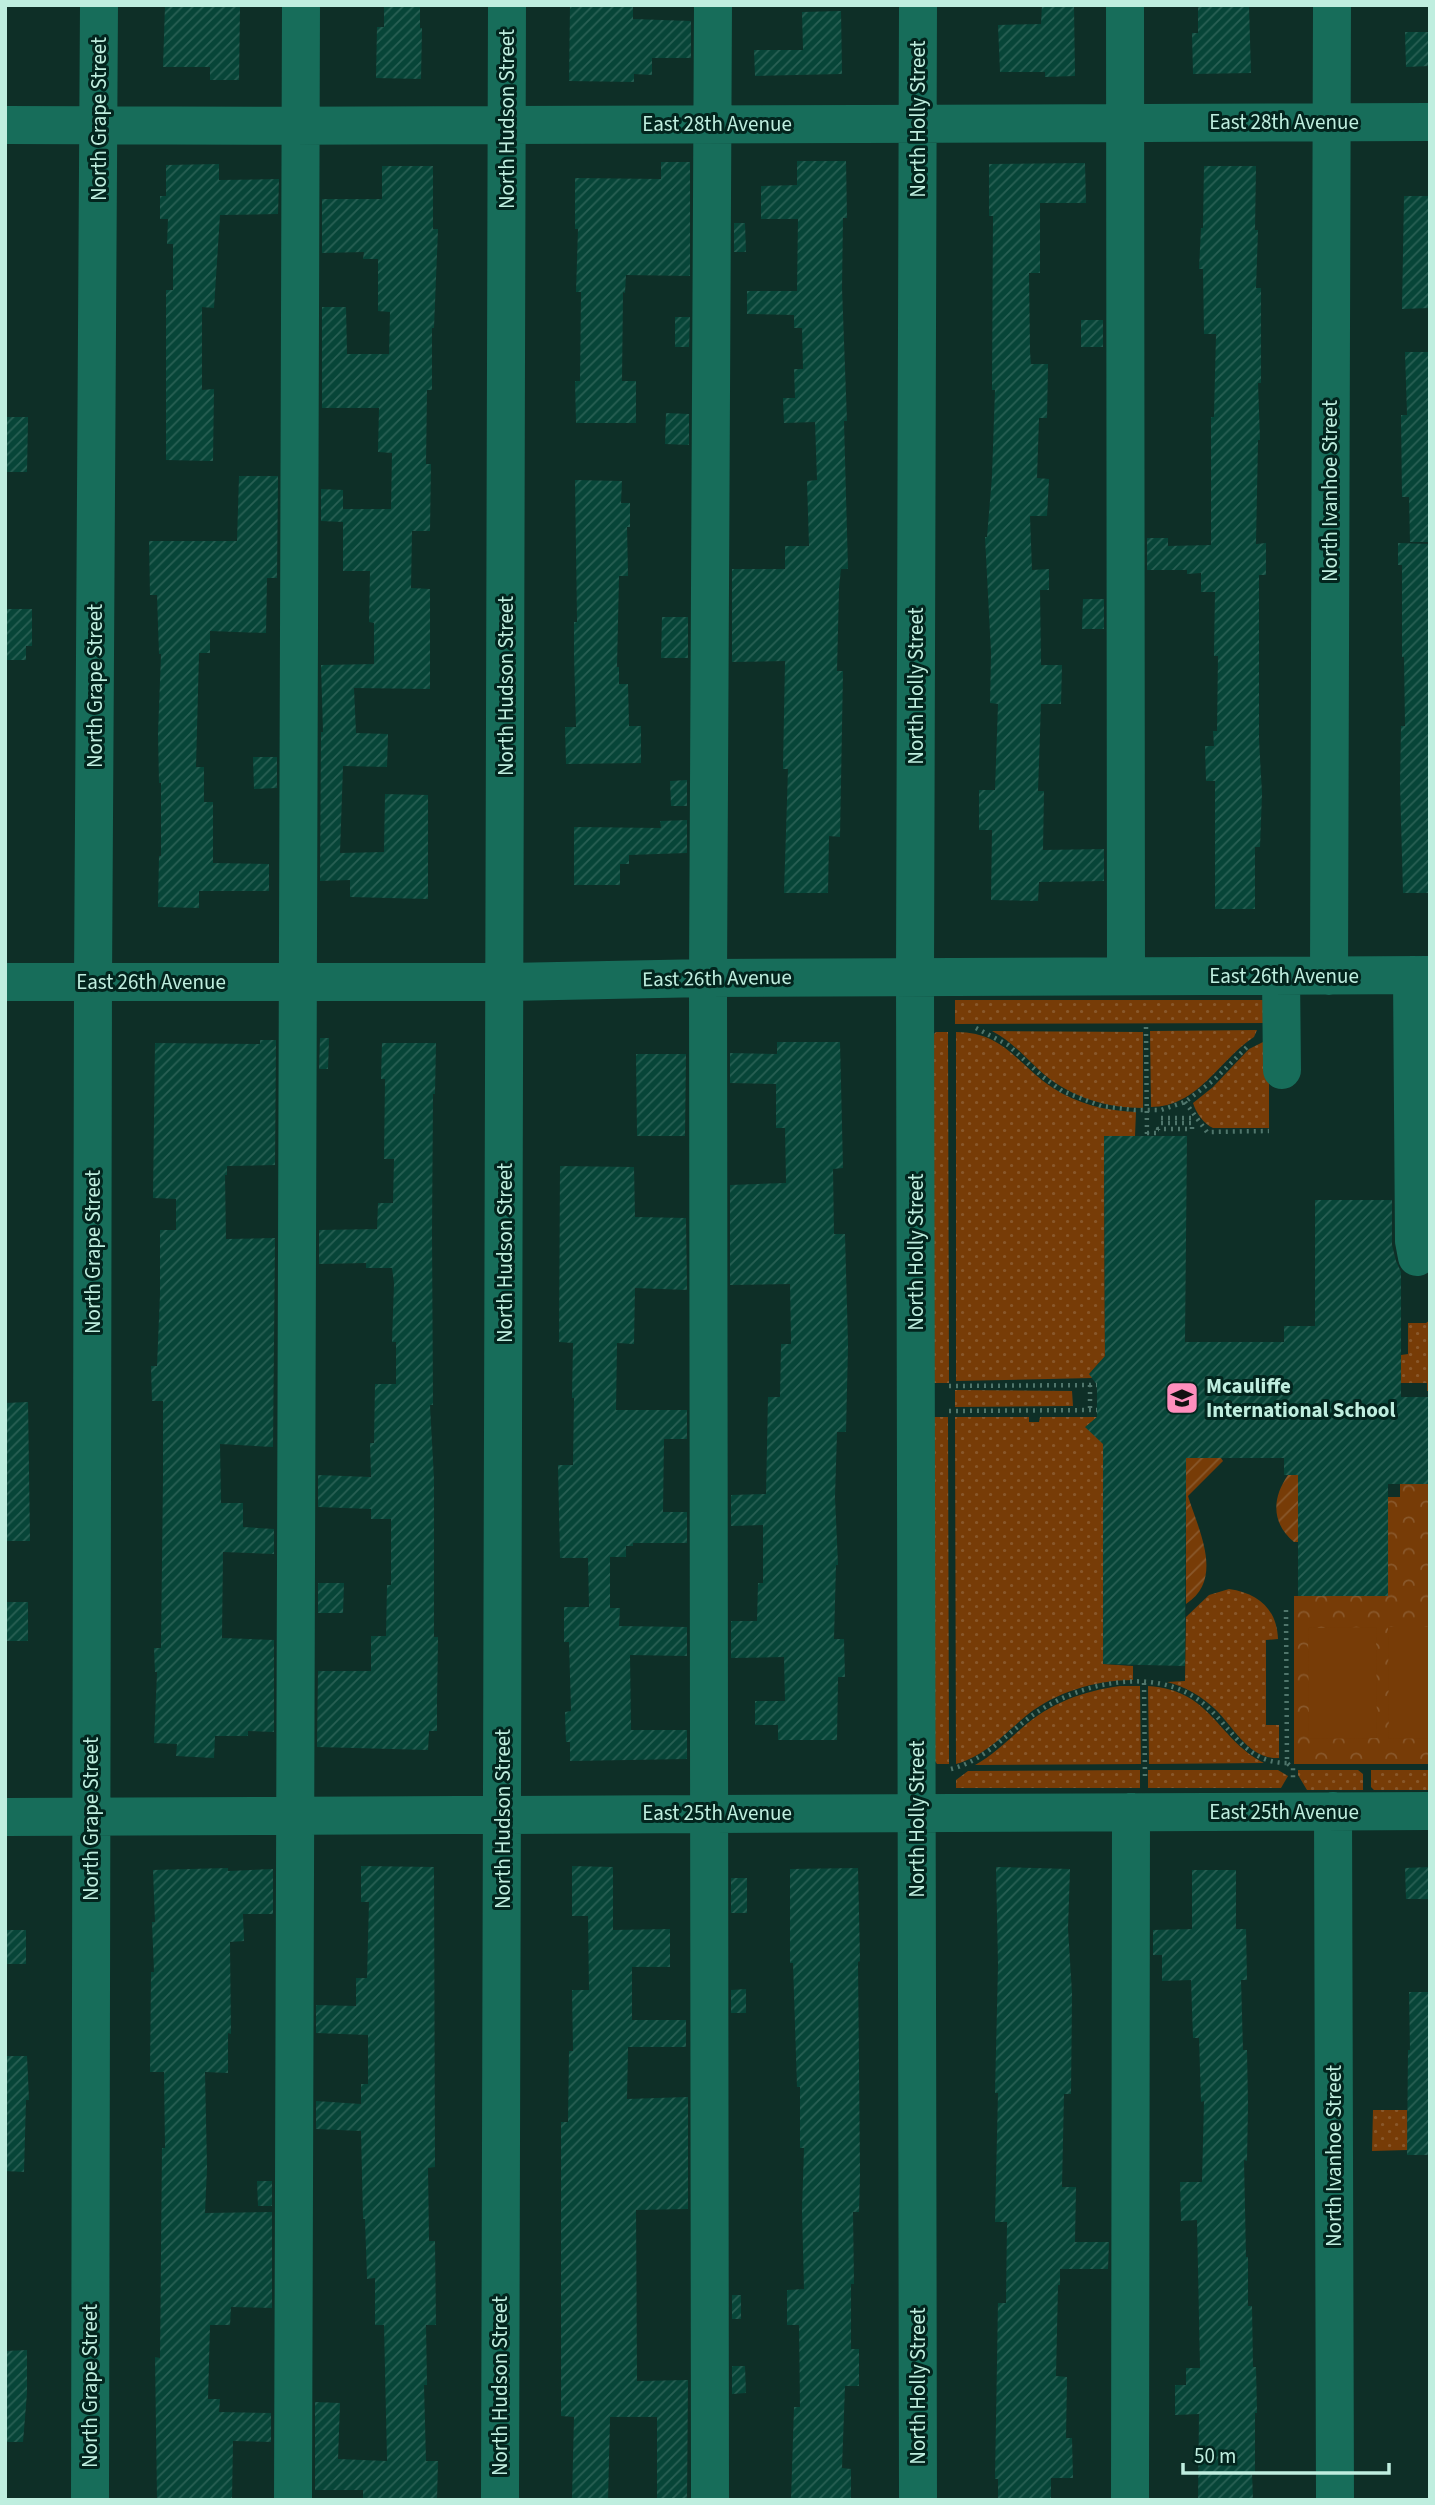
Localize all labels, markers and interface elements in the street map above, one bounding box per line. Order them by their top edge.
street label: North Hudson Street [492,29,522,209]
street label: North Grape Street [84,37,114,201]
street label: North Holly Street [903,40,933,198]
street label: East 28th Avenue [1209,107,1359,137]
street label: East 28th Avenue [642,109,792,139]
street label: North Ivanhoe Street [1315,400,1345,582]
street label: North Hudson Street [491,596,521,776]
street label: North Grape Street [80,604,110,768]
street label: North Holly Street [901,607,931,765]
street label: East 26th Avenue [1209,961,1359,991]
street label: East 26th Avenue [642,962,792,994]
street label: East 26th Avenue [76,967,226,997]
street label: North Hudson Street [490,1163,520,1343]
street label: North Grape Street [78,1170,108,1334]
street label: North Holly Street [901,1173,931,1331]
place label: Mcauliffe International School [1206,1371,1396,1425]
school or university icon: Mcauliffe International School [1163,1379,1201,1417]
street label: North Hudson Street [488,1729,518,1909]
street label: North Grape Street [76,1737,106,1901]
street label: North Holly Street [902,1740,932,1898]
street label: East 25th Avenue [1209,1797,1359,1827]
street label: East 25th Avenue [642,1798,792,1828]
street label: North Ivanhoe Street [1319,2065,1349,2247]
street label: North Hudson Street [485,2296,515,2476]
street label: North Grape Street [75,2304,105,2468]
street label: North Holly Street [903,2307,933,2465]
scale bar [1183,2432,1390,2476]
text: 50 m [1194,2441,1236,2471]

